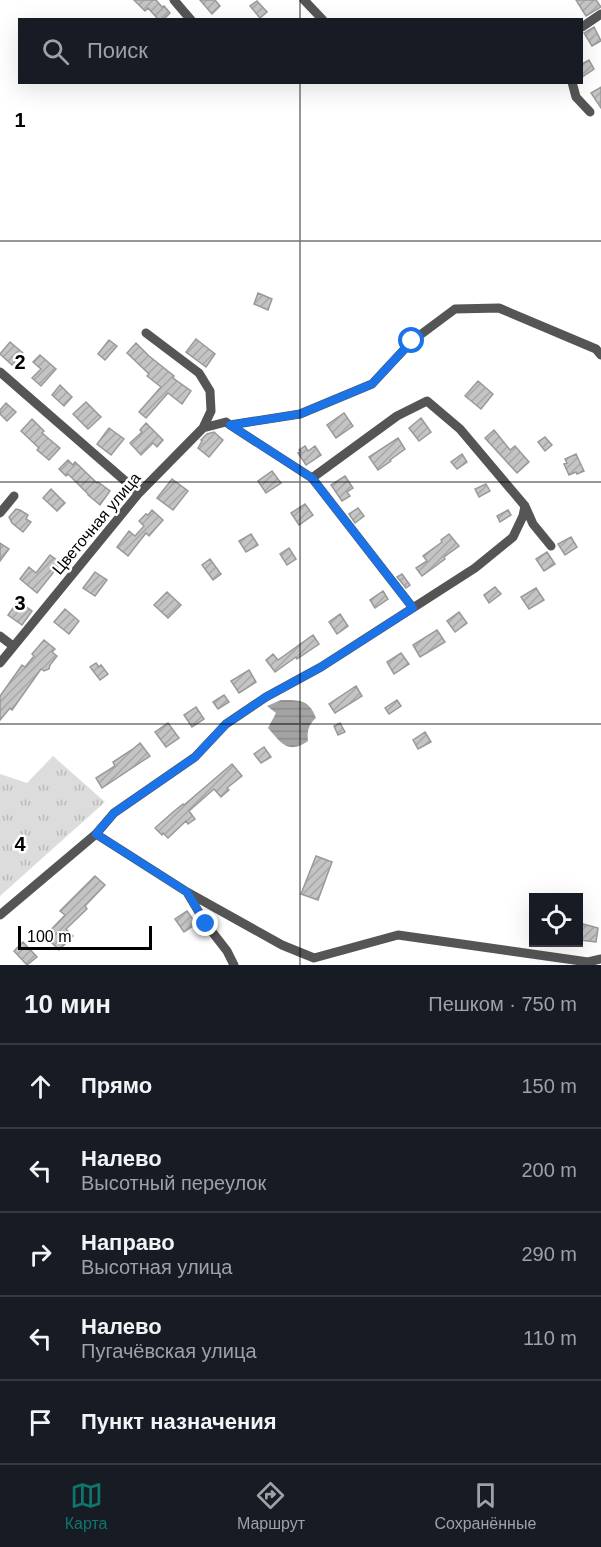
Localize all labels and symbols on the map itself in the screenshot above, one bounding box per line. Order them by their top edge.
text: 1 [14,109,26,131]
route start [398,327,424,353]
text: 2 [14,351,26,373]
street label: Цветочная улица [49,469,144,578]
text: 3 [14,592,26,614]
text: 4 [14,833,26,855]
route end [192,910,218,936]
scale bar [18,923,152,950]

